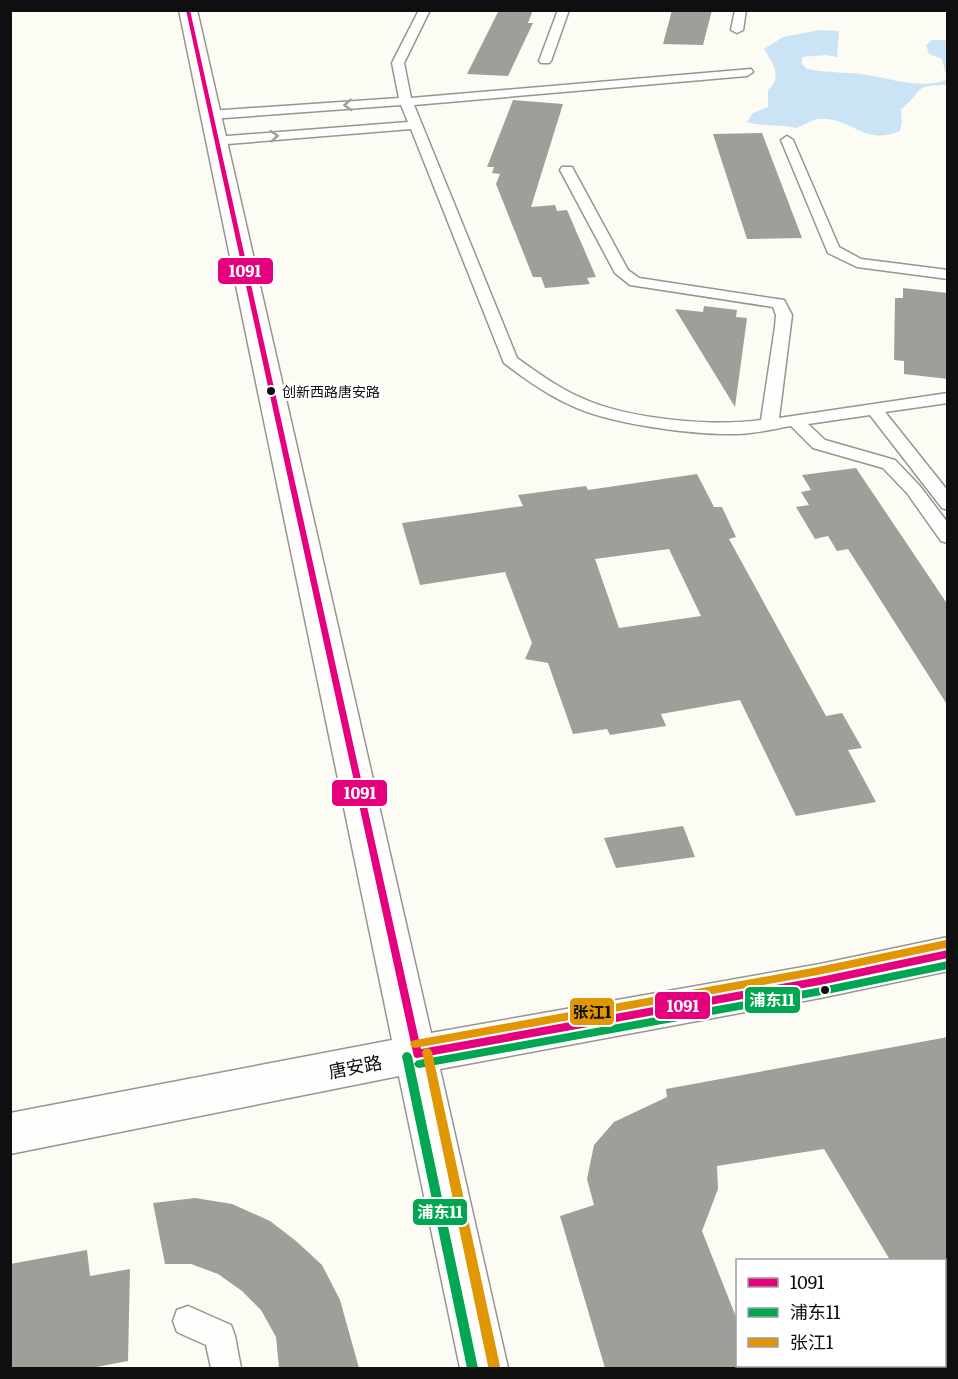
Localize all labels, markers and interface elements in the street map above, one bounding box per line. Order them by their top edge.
one-way arrow [343,98,352,111]
one-way arrow [269,130,278,143]
line badge: 1091 [217,257,274,285]
text: 1091 [229,258,262,282]
place label: 创新西路唐安路 [282,381,380,401]
marker: 创新西路唐安路 [265,385,277,397]
line badge: 1091 [331,779,388,807]
text: 1091 [344,780,377,804]
unlabelled marker [819,984,831,996]
line badge: 浦东11 [744,986,801,1014]
text: 浦东11 [749,987,795,1011]
line badge: 1091 [654,991,711,1020]
text: 1091 [667,993,700,1017]
line badge: 张江1 [569,997,615,1026]
text: 张江1 [573,999,612,1023]
street label: 唐安路 [326,1048,384,1084]
line badge: 浦东11 [412,1198,468,1226]
text: 浦东11 [417,1199,463,1223]
legend [736,1259,946,1367]
text: 1091 [790,1268,824,1295]
text: 浦东11 [790,1298,841,1325]
text: 张江1 [790,1328,833,1355]

